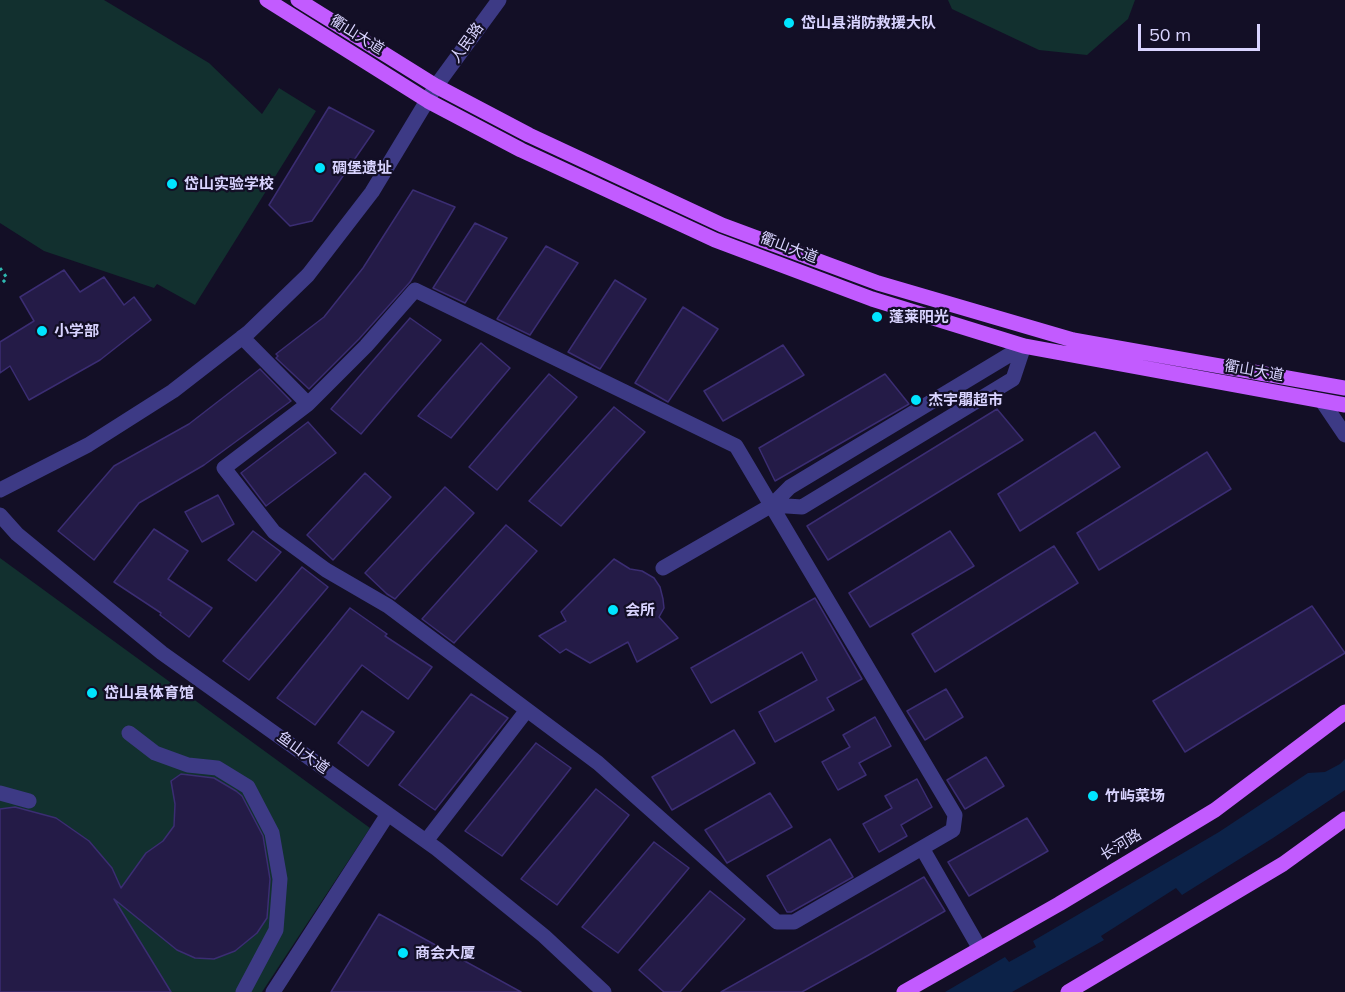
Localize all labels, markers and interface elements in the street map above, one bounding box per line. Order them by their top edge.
street label: 衢山大道 [327,11,387,59]
scale bar [1141,12,1262,50]
place label: 岱山县消防救援大队 [801,14,936,32]
marker: 岱山县消防救援大队 [782,16,796,30]
street label: 人民路 [446,20,488,66]
text: 50 m [1149,23,1191,46]
place label: 碉堡遗址 [332,159,392,177]
marker: 碉堡遗址 [313,161,327,175]
place label: 岱山实验学校 [184,175,274,193]
marker: 岱山实验学校 [165,177,179,191]
street label: 衢山大道 [758,229,820,267]
place label: 蓬莱阳光 [889,308,949,326]
marker: 蓬莱阳光 [870,310,884,324]
place label: 小学部 [54,322,99,340]
marker: 小学部 [35,324,49,338]
street label: 衢山大道 [1223,357,1285,385]
place label: 杰宇朤超市 [928,391,1003,409]
marker: 杰宇朤超市 [909,393,923,407]
place label: 会所 [625,601,655,619]
marker: 会所 [606,603,620,617]
place label: 岱山县体育馆 [104,684,194,702]
marker: 岱山县体育馆 [85,686,99,700]
street label: 鱼山大道 [273,728,333,778]
place label: 竹屿菜场 [1105,787,1165,805]
marker: 竹屿菜场 [1086,789,1100,803]
street label: 长河路 [1097,826,1145,864]
place label: 商会大厦 [415,944,475,962]
marker: 商会大厦 [396,946,410,960]

